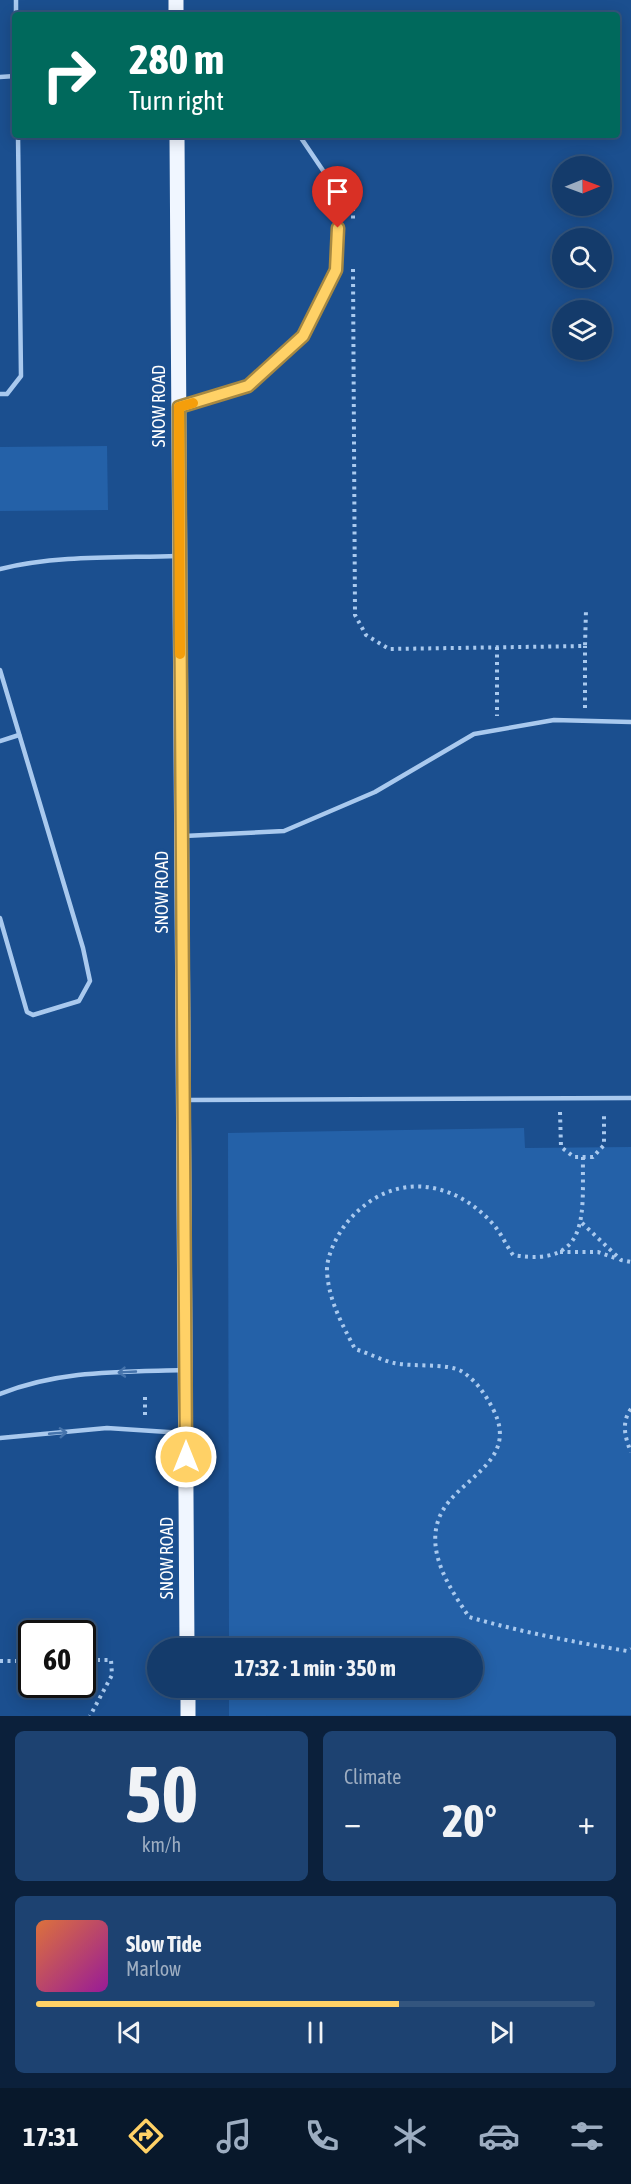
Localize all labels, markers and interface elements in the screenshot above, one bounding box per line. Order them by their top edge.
text: 280 m [129,35,224,83]
icon: right [30,36,108,114]
text: Turn right [129,85,224,116]
north arrow [552,156,612,216]
map controls [552,156,612,360]
pin [312,166,363,228]
icon: arrive [321,175,354,208]
button: search [552,228,612,288]
button: layers [552,300,612,360]
street label: SNOW ROAD [148,365,169,447]
street label: SNOW ROAD [151,851,172,933]
one-way arrow [118,1366,138,1377]
position arrow [154,1425,218,1489]
one-way arrow [48,1427,68,1438]
street label: SNOW ROAD [156,1517,177,1599]
speed limit sign: 60 [18,1620,96,1698]
text: 17:32 · 1 min · 350 m [234,1655,396,1681]
text: 50 [125,1749,198,1839]
text: Climate [344,1765,401,1788]
text: 20° [442,1795,497,1847]
text: − [344,1803,361,1841]
text: + [578,1803,595,1841]
text: km/h [142,1833,181,1856]
text: Slow Tide [126,1931,202,1957]
text: Marlow [126,1957,181,1980]
icon: previous [113,2016,146,2049]
icon: pause [299,2016,332,2049]
icon: next [485,2016,518,2049]
icon: directions [125,2115,167,2157]
icon: music [213,2115,255,2157]
icon: phone [301,2115,343,2157]
icon: climate [389,2115,431,2157]
icon: car [478,2115,520,2157]
icon: filters [566,2115,608,2157]
text: 17:31 [23,2121,79,2152]

